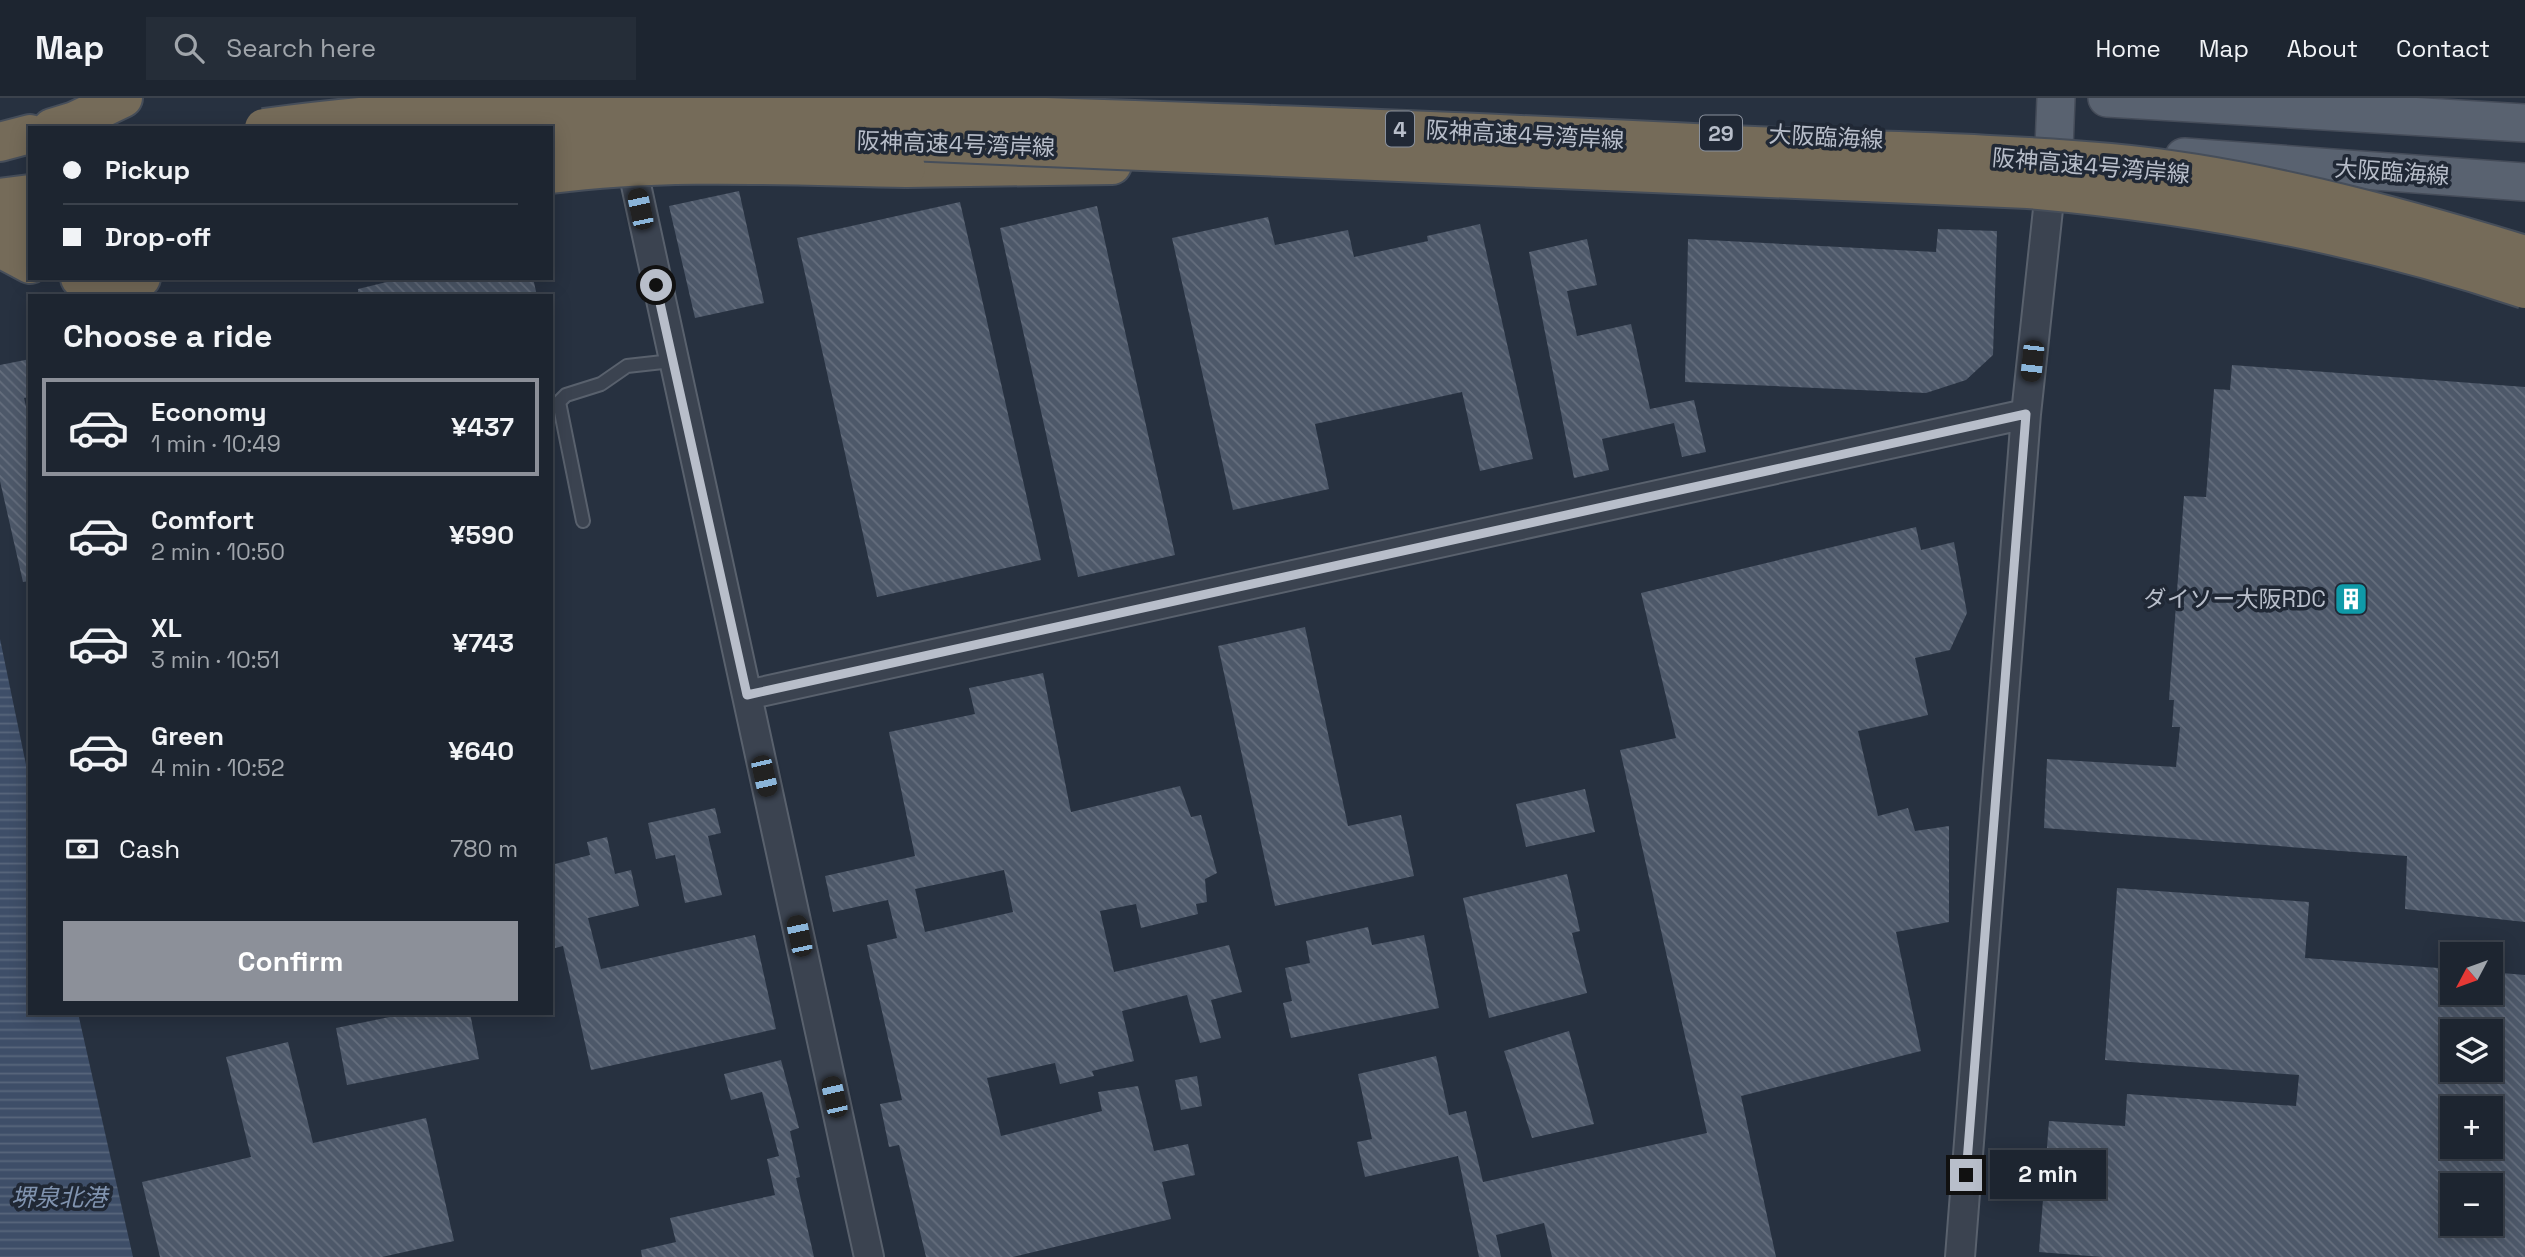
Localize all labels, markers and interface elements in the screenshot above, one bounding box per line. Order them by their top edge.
search box [146,17,636,80]
text: Map [35,27,104,69]
icon: search [170,29,208,67]
text: Search here [226,31,376,65]
text: Home [2095,33,2161,64]
text: Map [2199,33,2249,64]
text: About [2287,33,2358,64]
text: Contact [2396,33,2490,64]
road number: 4 [1386,112,1414,146]
street label: 阪神高速4号湾岸線 [1425,115,1625,155]
road number: 29 [1700,116,1742,150]
street label: 大阪臨海線 [1768,119,1884,155]
street label: 阪神高速4号湾岸線 [856,126,1056,162]
street label: 阪神高速4号湾岸線 [1991,142,2191,190]
text: Pickup [105,153,190,187]
street label: 大阪臨海線 [2334,153,2450,191]
car [626,186,655,232]
text: Drop-off [105,220,211,254]
route start [640,269,672,301]
text: Choose a ride [63,316,273,356]
car [2020,339,2045,383]
text: Economy [151,395,267,429]
icon: car [67,396,130,459]
text: ¥437 [451,410,514,444]
text: 1 min · 10:49 [151,429,281,459]
text: Comfort [151,503,254,537]
icon: car [67,504,130,567]
text: ¥590 [449,518,514,552]
text: 2 min · 10:50 [151,537,285,567]
building icon: ダイソー大阪RDC [2332,580,2370,618]
place label: ダイソー大阪RDC [2143,584,2326,614]
text: XL [151,611,182,645]
icon: car [67,612,130,675]
text: ¥743 [452,626,514,660]
text: 3 min · 10:51 [151,645,280,675]
text: Green [151,719,224,753]
icon: car [67,720,130,783]
text: ¥640 [448,734,514,768]
text: 4 min · 10:52 [151,753,285,783]
car [750,753,779,799]
icon: cash [63,830,101,868]
text: Cash [119,832,180,866]
text: 780 m [450,834,518,864]
car [785,913,814,959]
button: Confirm [63,921,518,1001]
north arrow [2440,942,2502,1004]
map controls [2440,942,2503,1236]
button: layers [2440,1019,2503,1082]
car [820,1074,849,1120]
button: + [2440,1096,2503,1159]
callout: 2 min [1990,1150,2106,1200]
route end [1950,1159,1982,1191]
text: 2 min [2018,1159,2078,1189]
button: − [2440,1173,2503,1236]
water label: 堺泉北港 [11,1182,110,1213]

